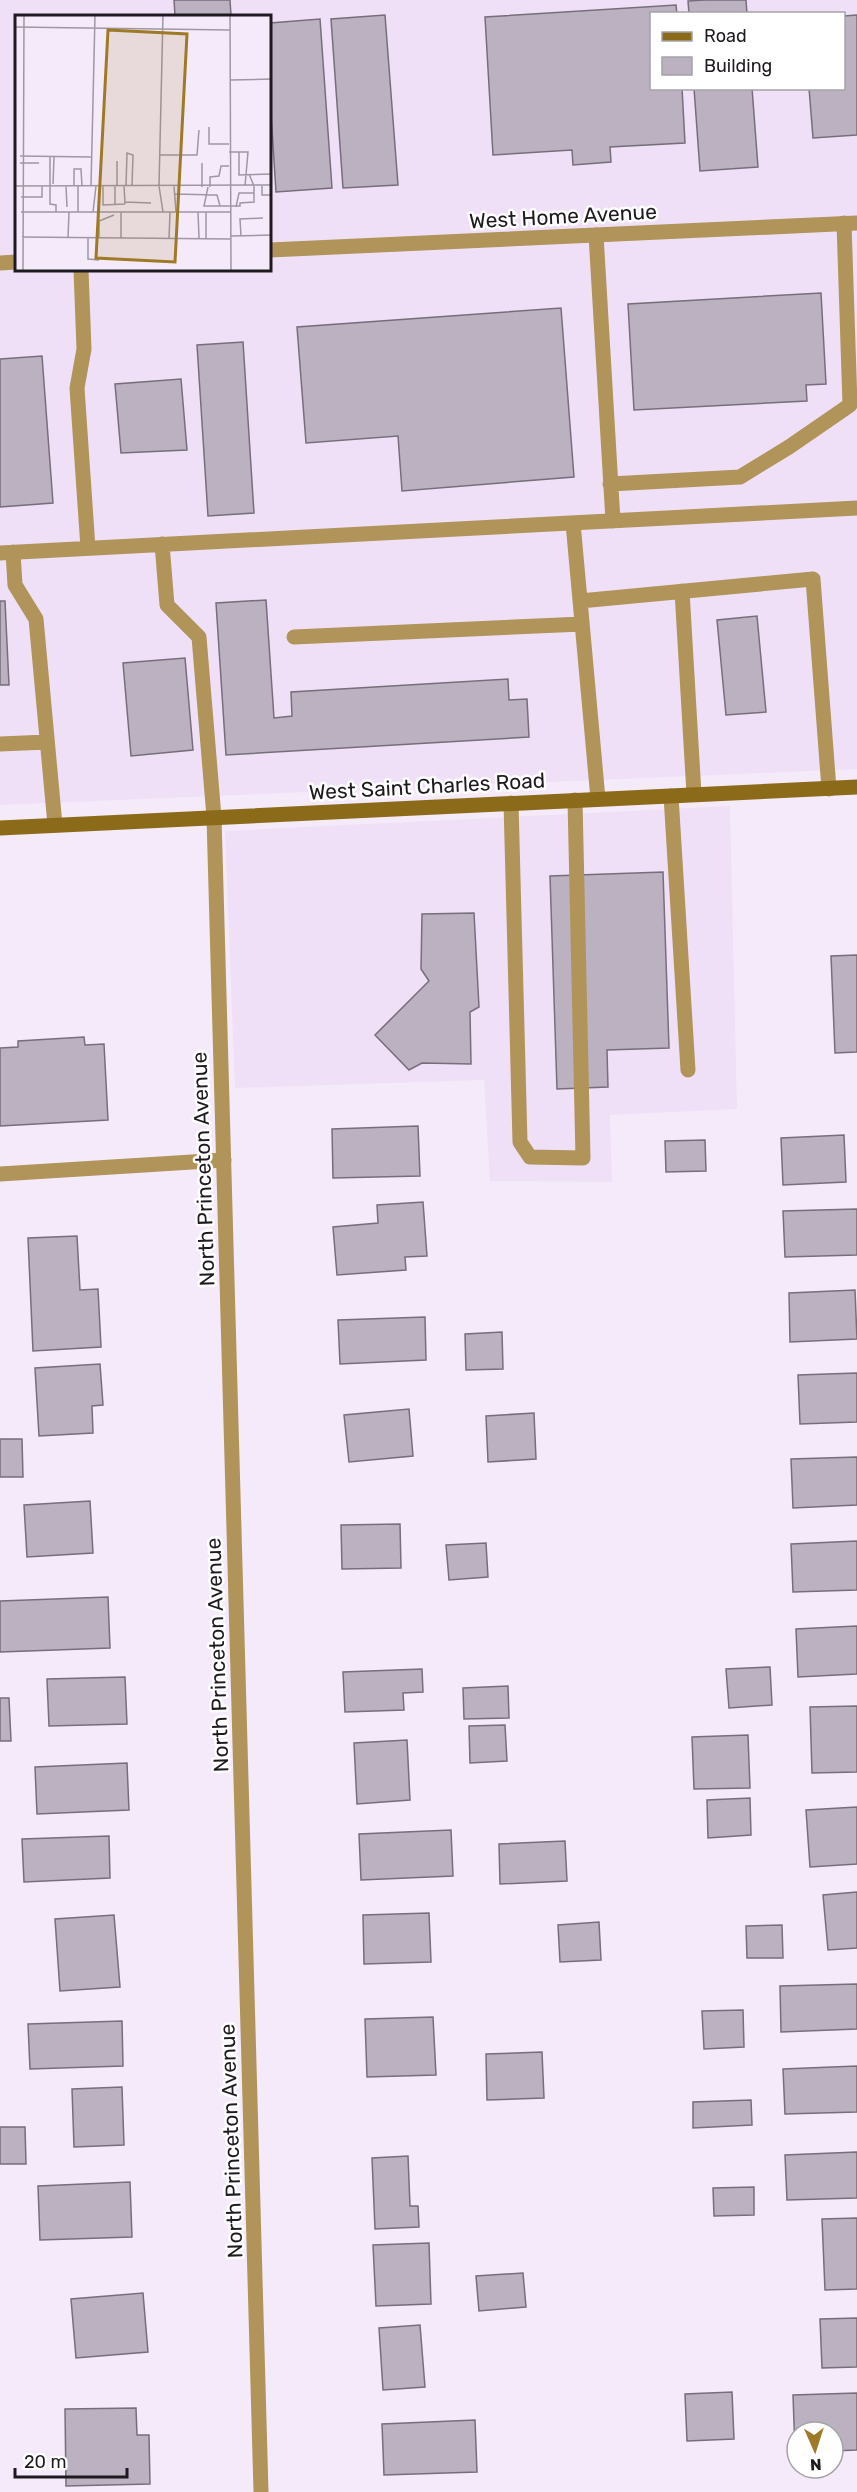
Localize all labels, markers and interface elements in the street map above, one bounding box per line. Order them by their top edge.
legend [650,12,845,90]
inset map [15,15,272,272]
text: Road [704,25,747,47]
text: Building [704,55,772,77]
street label: West Home Avenue [469,199,657,233]
street label: West Saint Charles Road [308,767,546,805]
street label: North Princeton Avenue [186,1051,220,1287]
street label: North Princeton Avenue [200,1537,234,1773]
street label: North Princeton Avenue [214,2023,248,2259]
north arrow [785,2420,845,2480]
scale bar [15,2441,128,2479]
text: 20 m [24,2451,66,2473]
text: N [810,2455,822,2474]

